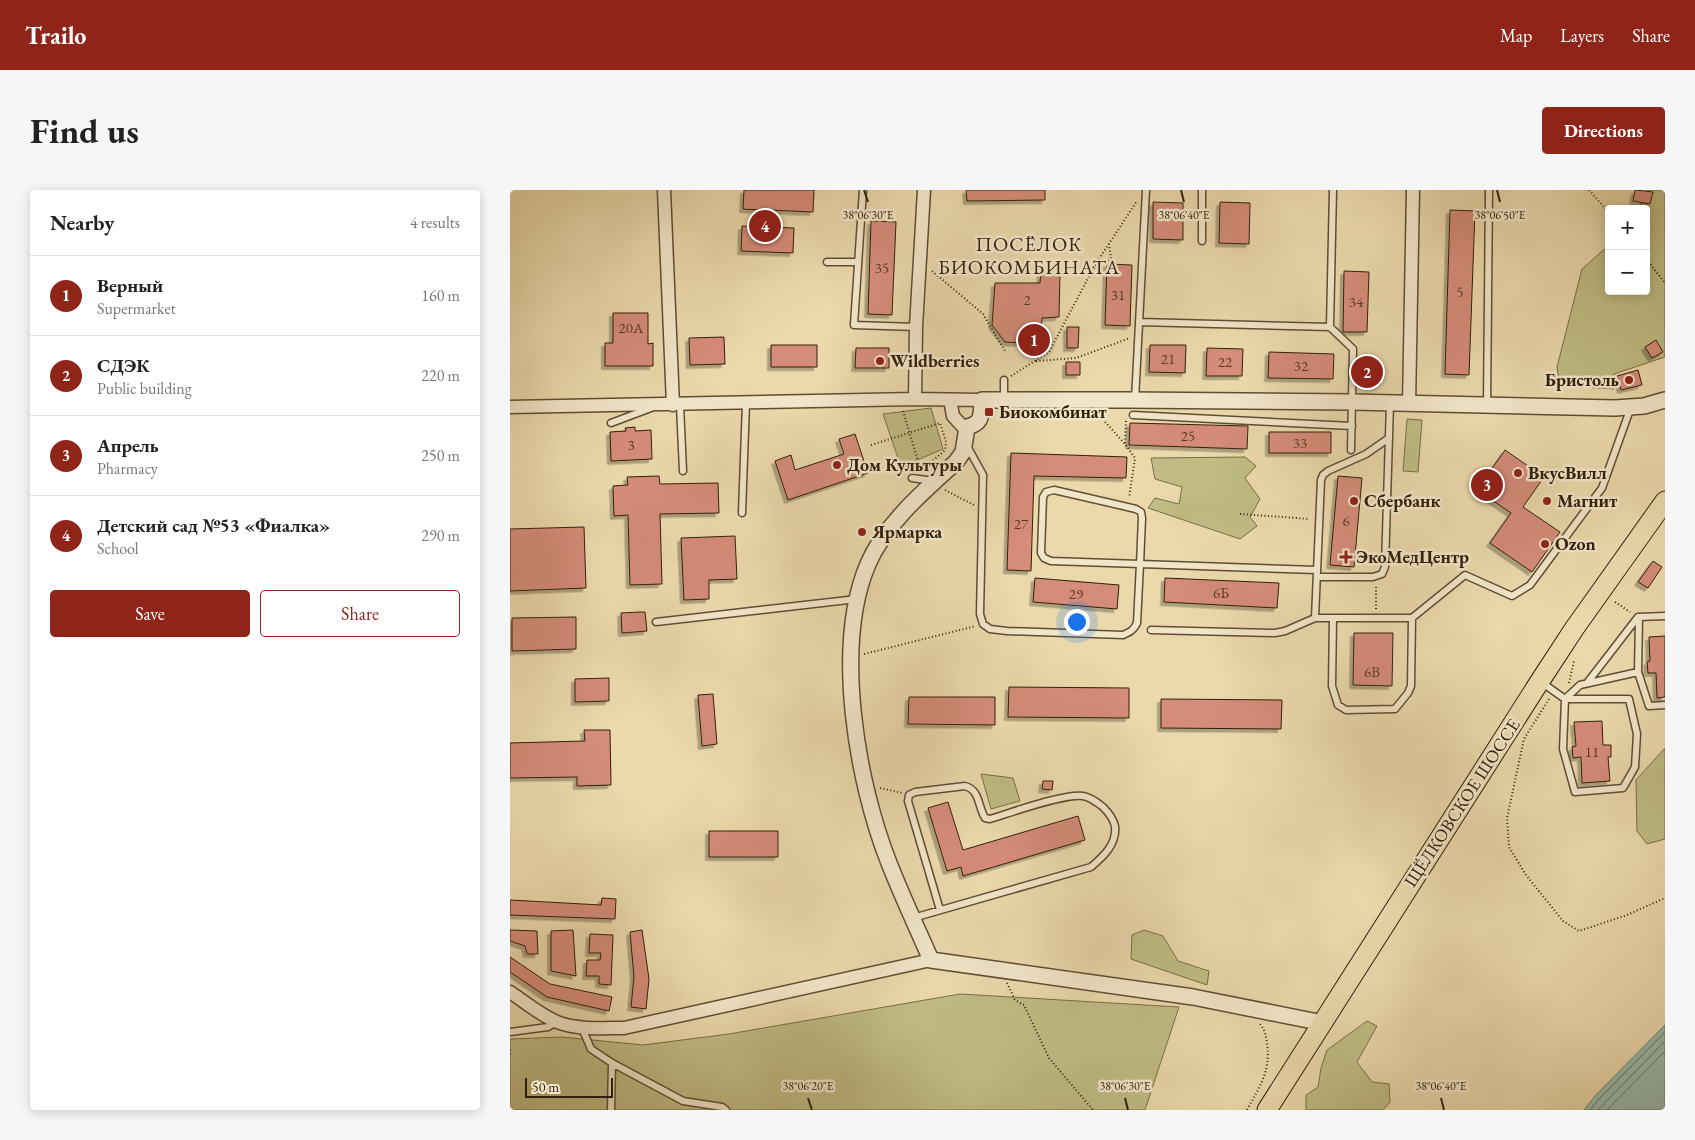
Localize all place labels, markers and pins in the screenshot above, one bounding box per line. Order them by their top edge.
pin: 4 [749,207,781,245]
pin: 1 [1018,321,1050,359]
place label: Wildberries [890,349,979,372]
pin: 2 [1351,353,1383,391]
marker: Wildberries [874,355,886,367]
place label: Бристоль [1545,368,1619,391]
marker: Бристоль [1623,374,1635,386]
place label: Биокомбинат [999,400,1107,423]
marker: Биокомбинат [983,406,995,418]
place label: Дом Культуры [847,453,962,476]
marker: Дом Культуры [831,459,843,471]
place label: ВкусВилл [1528,461,1607,484]
pin: 3 [1471,466,1503,504]
marker: ВкусВилл [1512,467,1524,479]
place label: Сбербанк [1364,489,1440,512]
place label: Магнит [1557,489,1617,512]
marker: Сбербанк [1348,495,1360,507]
marker: Магнит [1541,495,1553,507]
place label: Ярмарка [871,520,942,543]
marker: Ярмарка [856,526,868,538]
place label: Ozon [1555,532,1596,555]
marker: Ozon [1539,538,1551,550]
place label: ЭкоМедЦентр [1356,545,1469,568]
marker: ЭкоМедЦентр [1340,551,1352,563]

